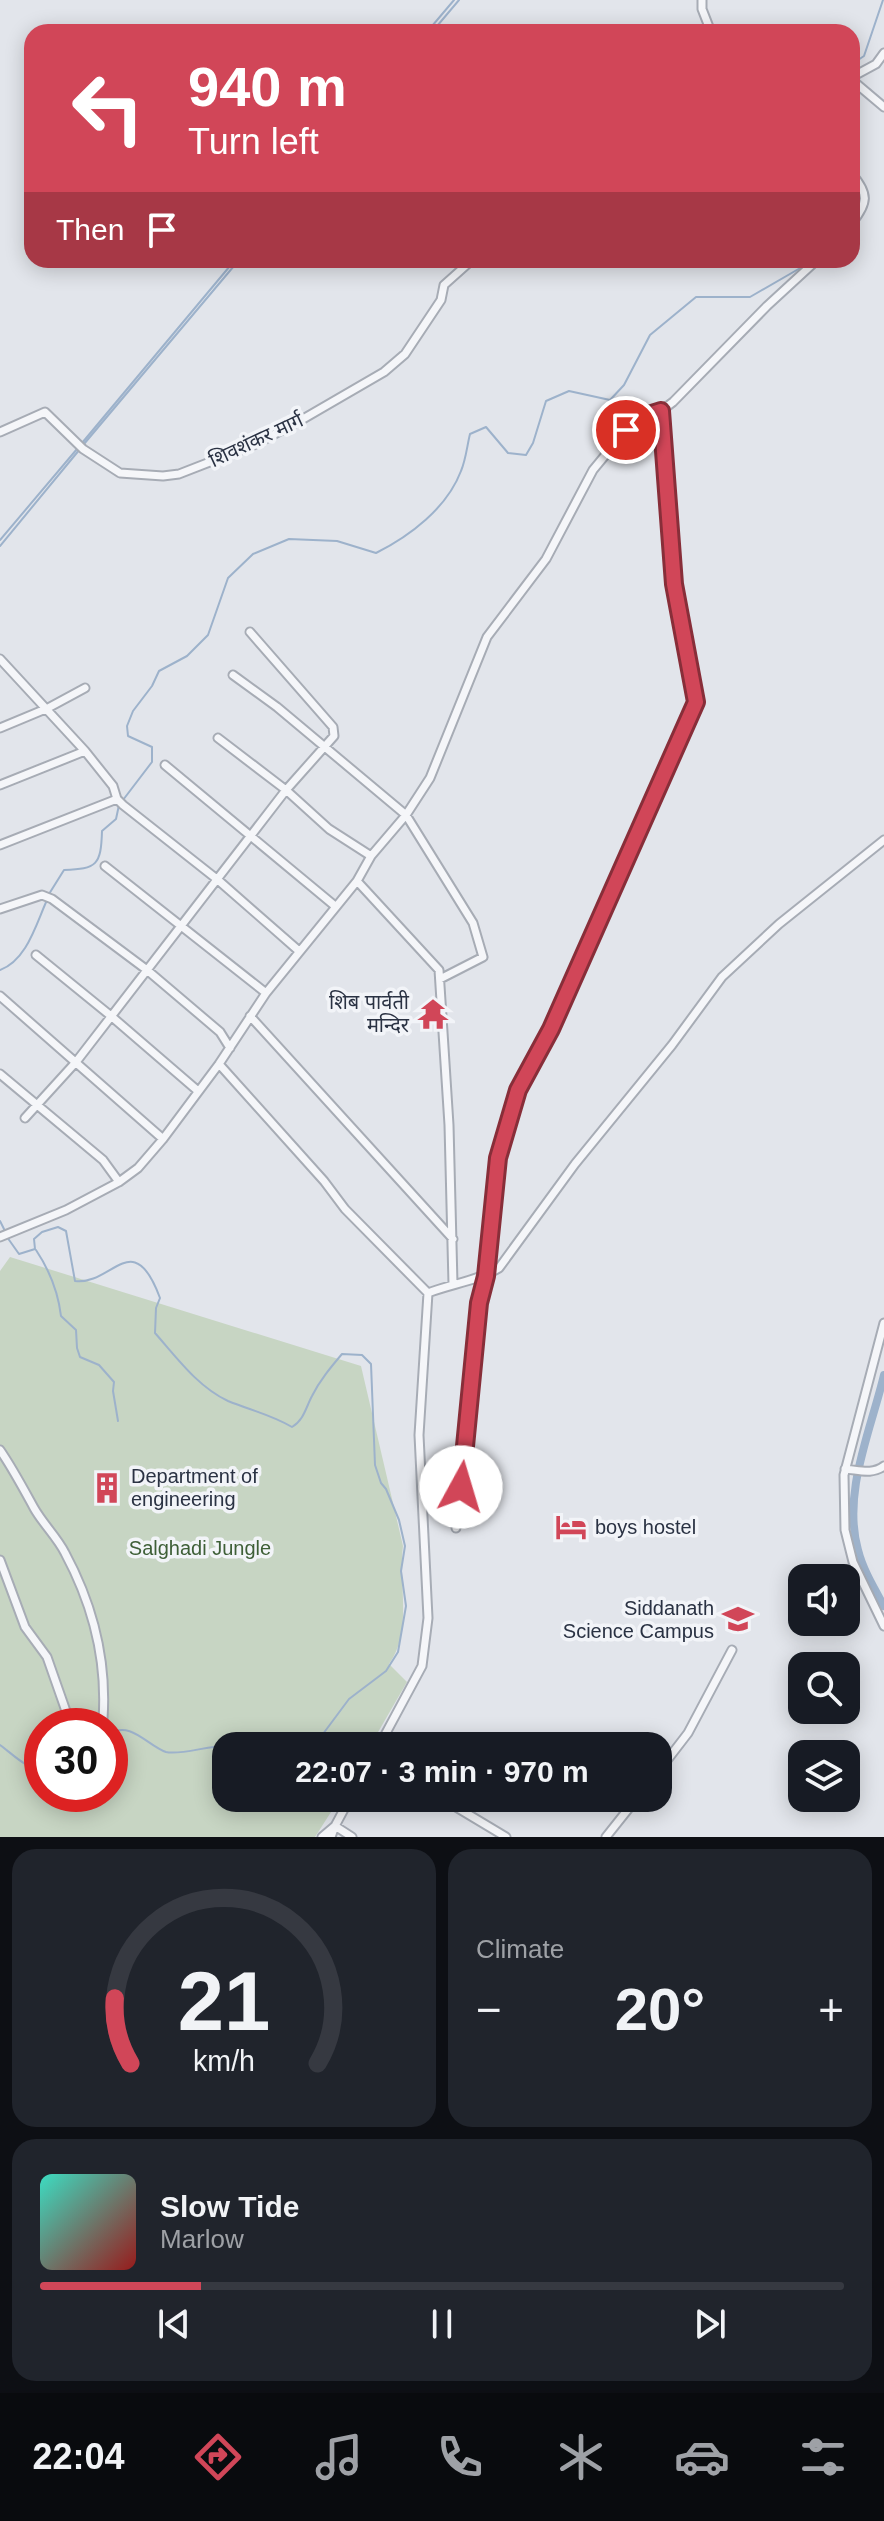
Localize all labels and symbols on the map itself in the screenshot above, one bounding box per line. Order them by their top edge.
pin [592,396,660,464]
street label: शिवशंकर मार्ग [205,407,307,471]
place label: शिब पार्वती मन्दिर [329,990,410,1036]
temple icon: शिब पार्वती मन्दिर [416,997,450,1031]
position arrow [419,1445,503,1529]
place label: Department of engineering [131,1465,258,1510]
building icon: Department of engineering [90,1471,124,1505]
hotel icon: boys hostel [554,1510,588,1544]
place label: boys hostel [595,1516,696,1538]
park label: Salghadi Jungle [129,1537,271,1559]
place label: Siddanath Science Campus [563,1597,714,1642]
school or university icon: Siddanath Science Campus [721,1602,755,1636]
speed limit sign: 30 [24,1708,128,1812]

